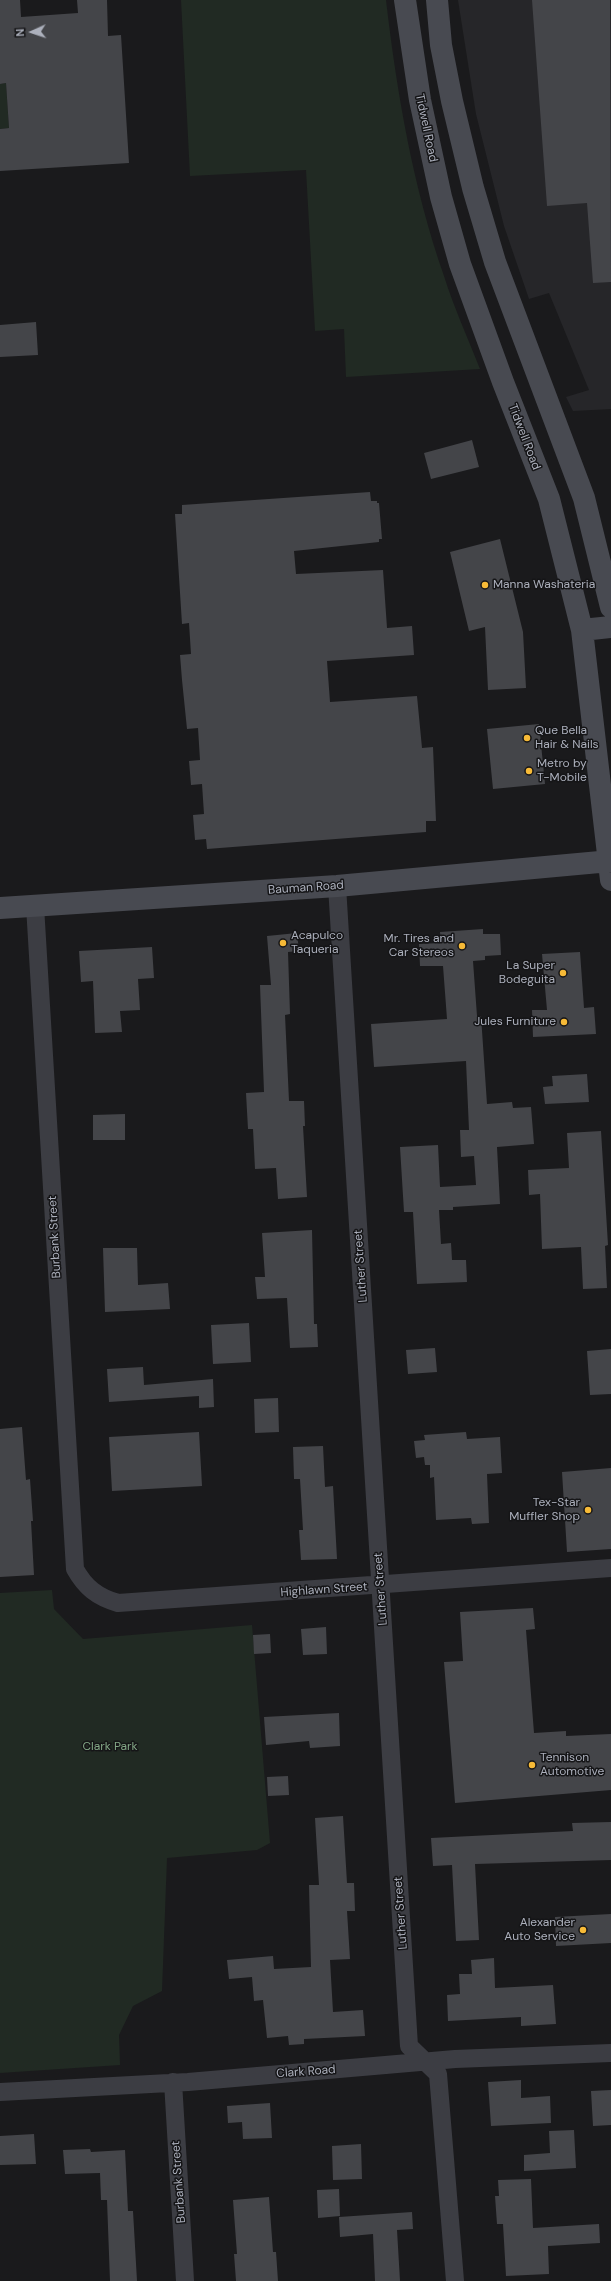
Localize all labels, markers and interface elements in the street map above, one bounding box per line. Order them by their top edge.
north arrow [12,12,52,52]
text: N [13,28,27,37]
street label: Tidwell Road [412,93,440,163]
street label: Tidwell Road [505,402,543,472]
place label: Manna Washateria [493,578,595,592]
marker: Manna Washateria [480,580,490,590]
place label: Que Bella Hair & Nails [535,724,599,752]
marker: Que Bella Hair & Nails [522,733,532,743]
place label: Metro by T-Mobile [537,757,587,785]
marker: Metro by T-Mobile [524,766,534,776]
street label: Bauman Road [268,878,344,898]
place label: Acapulco Taqueria [291,929,343,957]
place label: Mr. Tires and Car Stereos [384,932,454,960]
marker: Acapulco Taqueria [278,938,288,948]
marker: Mr. Tires and Car Stereos [457,941,467,951]
place label: La Super Bodeguita [499,959,555,987]
marker: La Super Bodeguita [558,968,568,978]
place label: Jules Furniture [474,1015,556,1029]
marker: Jules Furniture [559,1017,569,1027]
street label: Burbank Street [46,1195,64,1279]
street label: Luther Street [351,1229,371,1303]
place label: Tex-Star Muffler Shop [509,1496,580,1524]
marker: Tex-Star Muffler Shop [583,1505,593,1515]
street label: Luther Street [371,1552,391,1626]
street label: Highlawn Street [280,1580,368,1600]
park label: Clark Park [82,1740,138,1754]
place label: Tennison Automotive [540,1751,604,1779]
marker: Tennison Automotive [527,1760,537,1770]
street label: Luther Street [391,1876,411,1950]
place label: Alexander Auto Service [504,1916,575,1944]
marker: Alexander Auto Service [578,1925,588,1935]
street label: Clark Road [276,2063,336,2081]
street label: Burbank Street [169,2140,189,2224]

